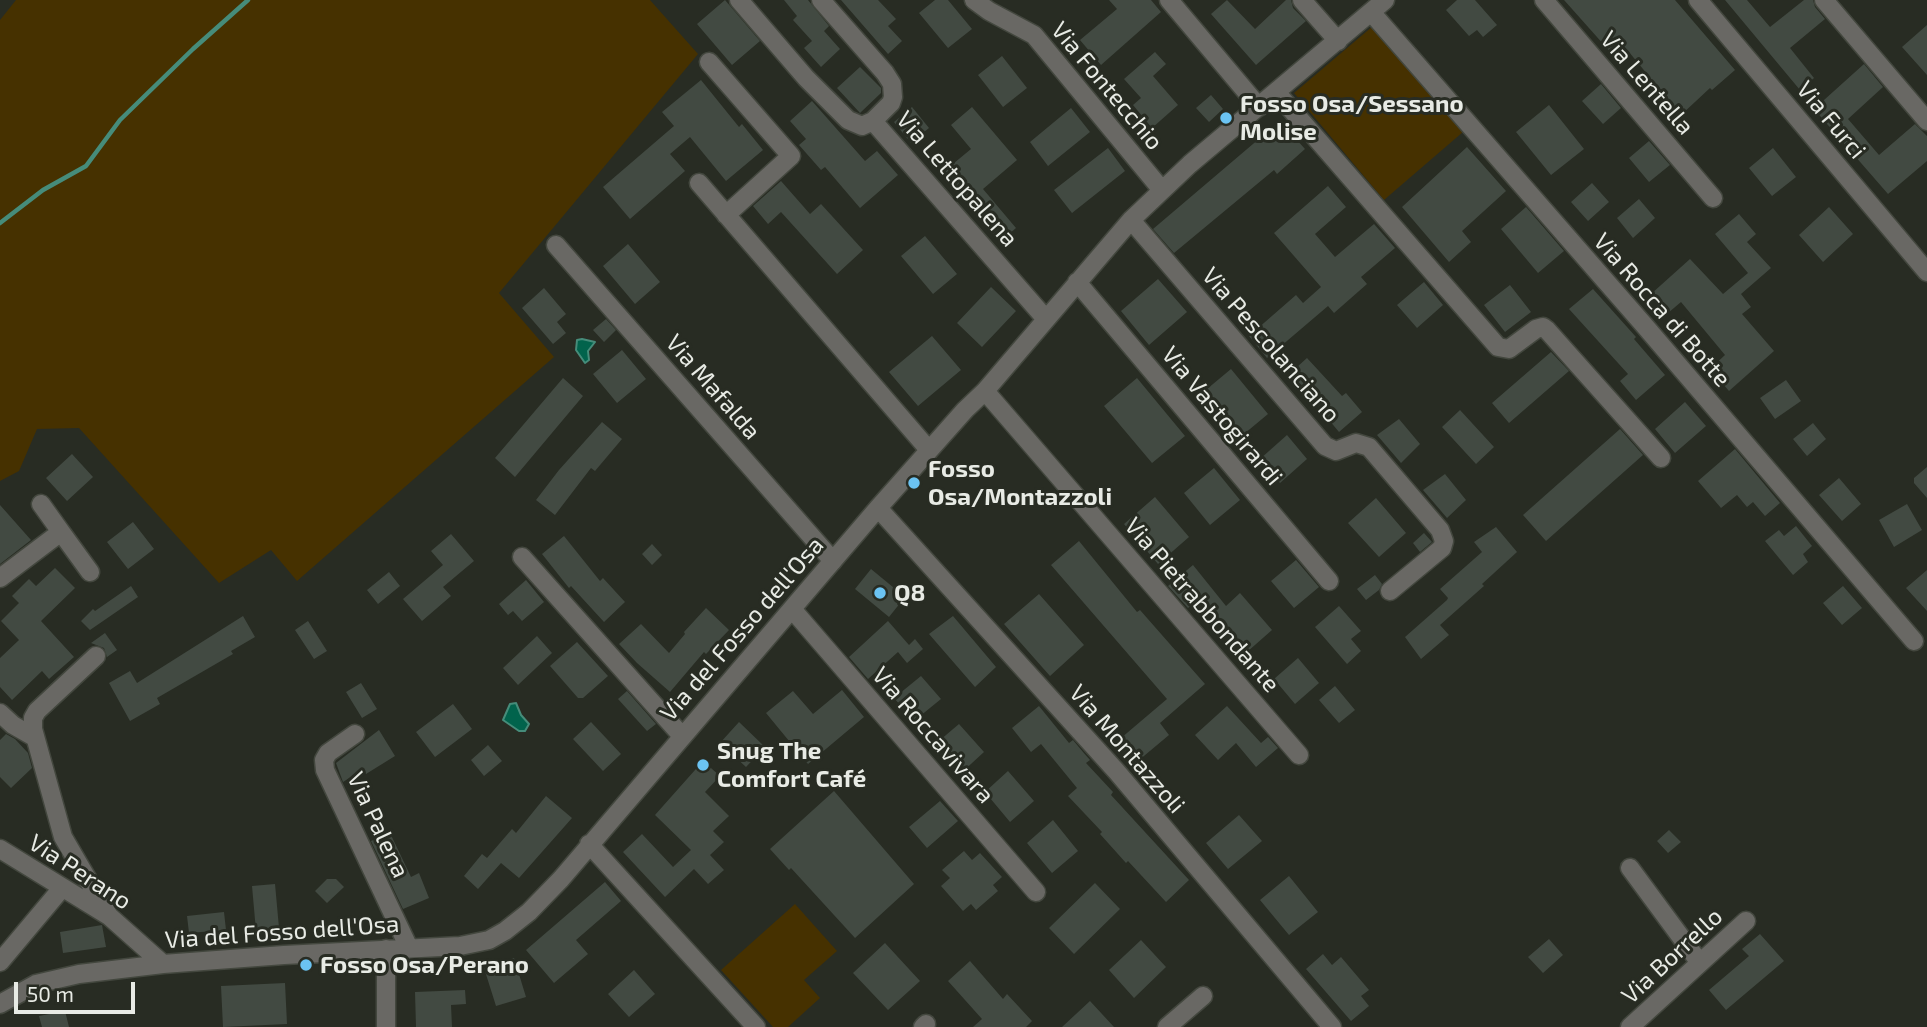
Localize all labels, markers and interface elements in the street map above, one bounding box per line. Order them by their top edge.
street label: Via Fontecchio [1045,16,1169,156]
street label: Via Lentella [1594,25,1700,141]
street label: Via Furci [1790,75,1872,165]
place label: Fosso Osa/Sessano Molise [1240,90,1464,146]
street label: Via Lettopalena [890,105,1024,253]
marker: Fosso Osa/Sessano Molise [1218,110,1234,126]
street label: Via Rocca di Botte [1588,227,1736,393]
street label: Via Pescolanciano [1196,262,1346,428]
street label: Via Mafalda [660,329,766,445]
street label: Via Vastogirardi [1156,341,1288,491]
place label: Fosso Osa/Montazzoli [928,455,1112,511]
marker: Fosso Osa/Montazzoli [906,475,922,491]
street label: Via Pietrabbondante [1118,512,1286,698]
street label: Via del Fosso dell'Osa [654,531,830,727]
place label: Q8 [894,579,925,607]
marker: Q8 [872,585,888,601]
street label: Via Roccavivara [866,661,1000,809]
street label: Via Montazzoli [1063,679,1191,819]
place label: Snug The Comfort Café [717,737,866,793]
marker: Snug The Comfort Café [695,757,711,773]
street label: Via Palena [341,767,415,883]
street label: Via Perano [23,828,137,916]
street label: Via Borrello [1616,902,1728,1010]
street label: Via del Fosso dell'Osa [164,909,400,955]
place label: Fosso Osa/Perano [320,951,529,979]
marker: Fosso Osa/Perano [298,957,314,973]
scale bar [18,968,138,1012]
text: 50 m [27,981,74,1006]

